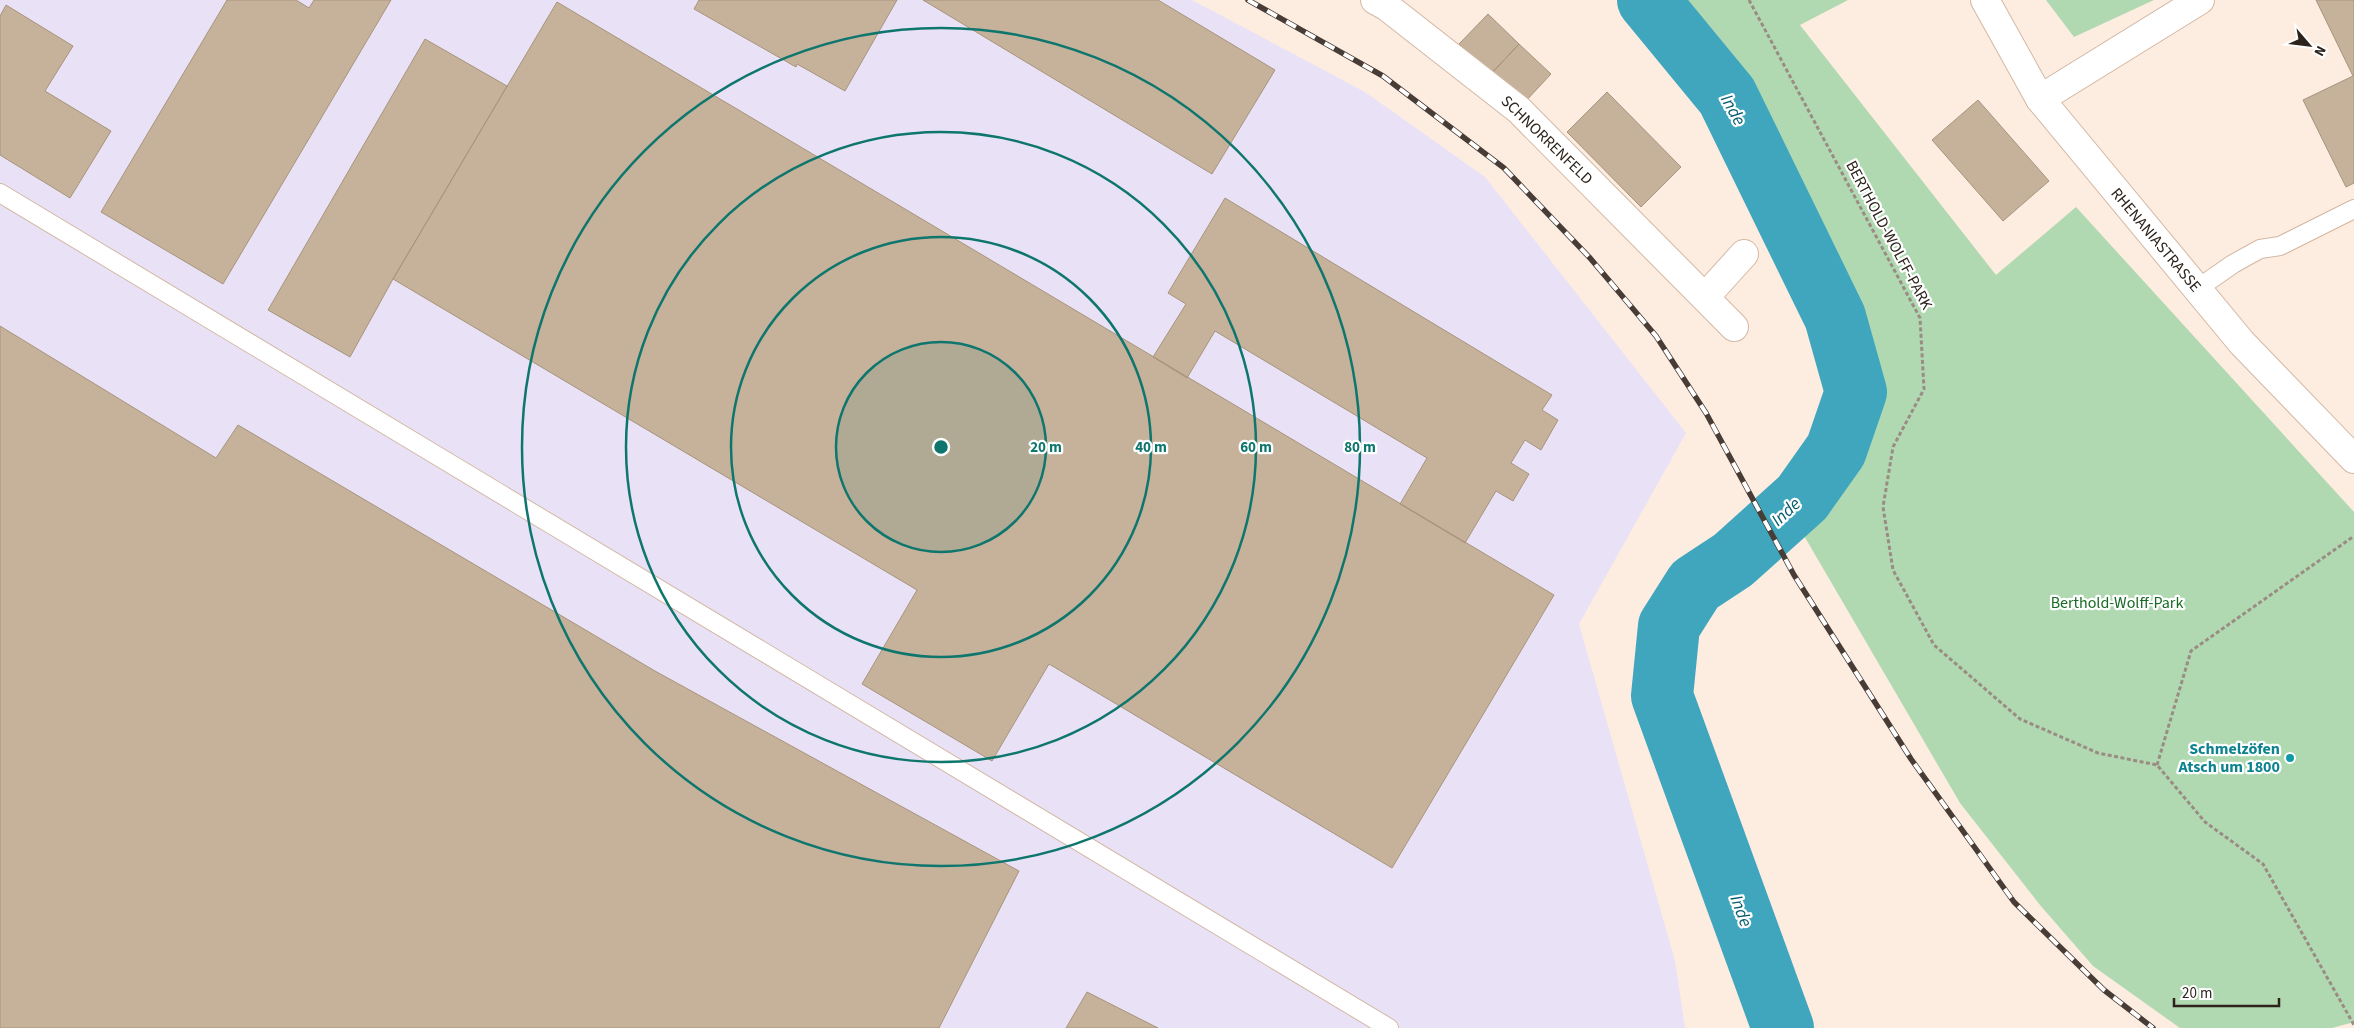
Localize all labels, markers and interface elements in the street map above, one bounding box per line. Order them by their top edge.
north arrow [2284,20,2334,70]
text: N [2309,42,2331,59]
street label: SCHNORRENFELD [1496,90,1598,190]
water label: Inde [1714,90,1752,130]
street label: BERTHOLD-WOLFF-PARK [1840,157,1938,314]
street label: RHENANIASTRASSE [2106,183,2206,297]
text: 20 m [1030,437,1062,458]
text: 40 m [1135,437,1167,458]
text: 60 m [1240,437,1272,458]
text: 80 m [1344,437,1376,458]
centre of rings [932,438,950,456]
water label: Inde [1766,492,1807,532]
park label: Berthold-Wolff-Park [2051,592,2183,614]
place label: Schmelzöfen Atsch um 1800 [2177,738,2280,778]
marker: Schmelzöfen Atsch um 1800 [2284,752,2296,764]
water label: Inde [1724,892,1758,931]
scale bar [2174,976,2279,1008]
text: 20 m [2182,983,2212,1004]

